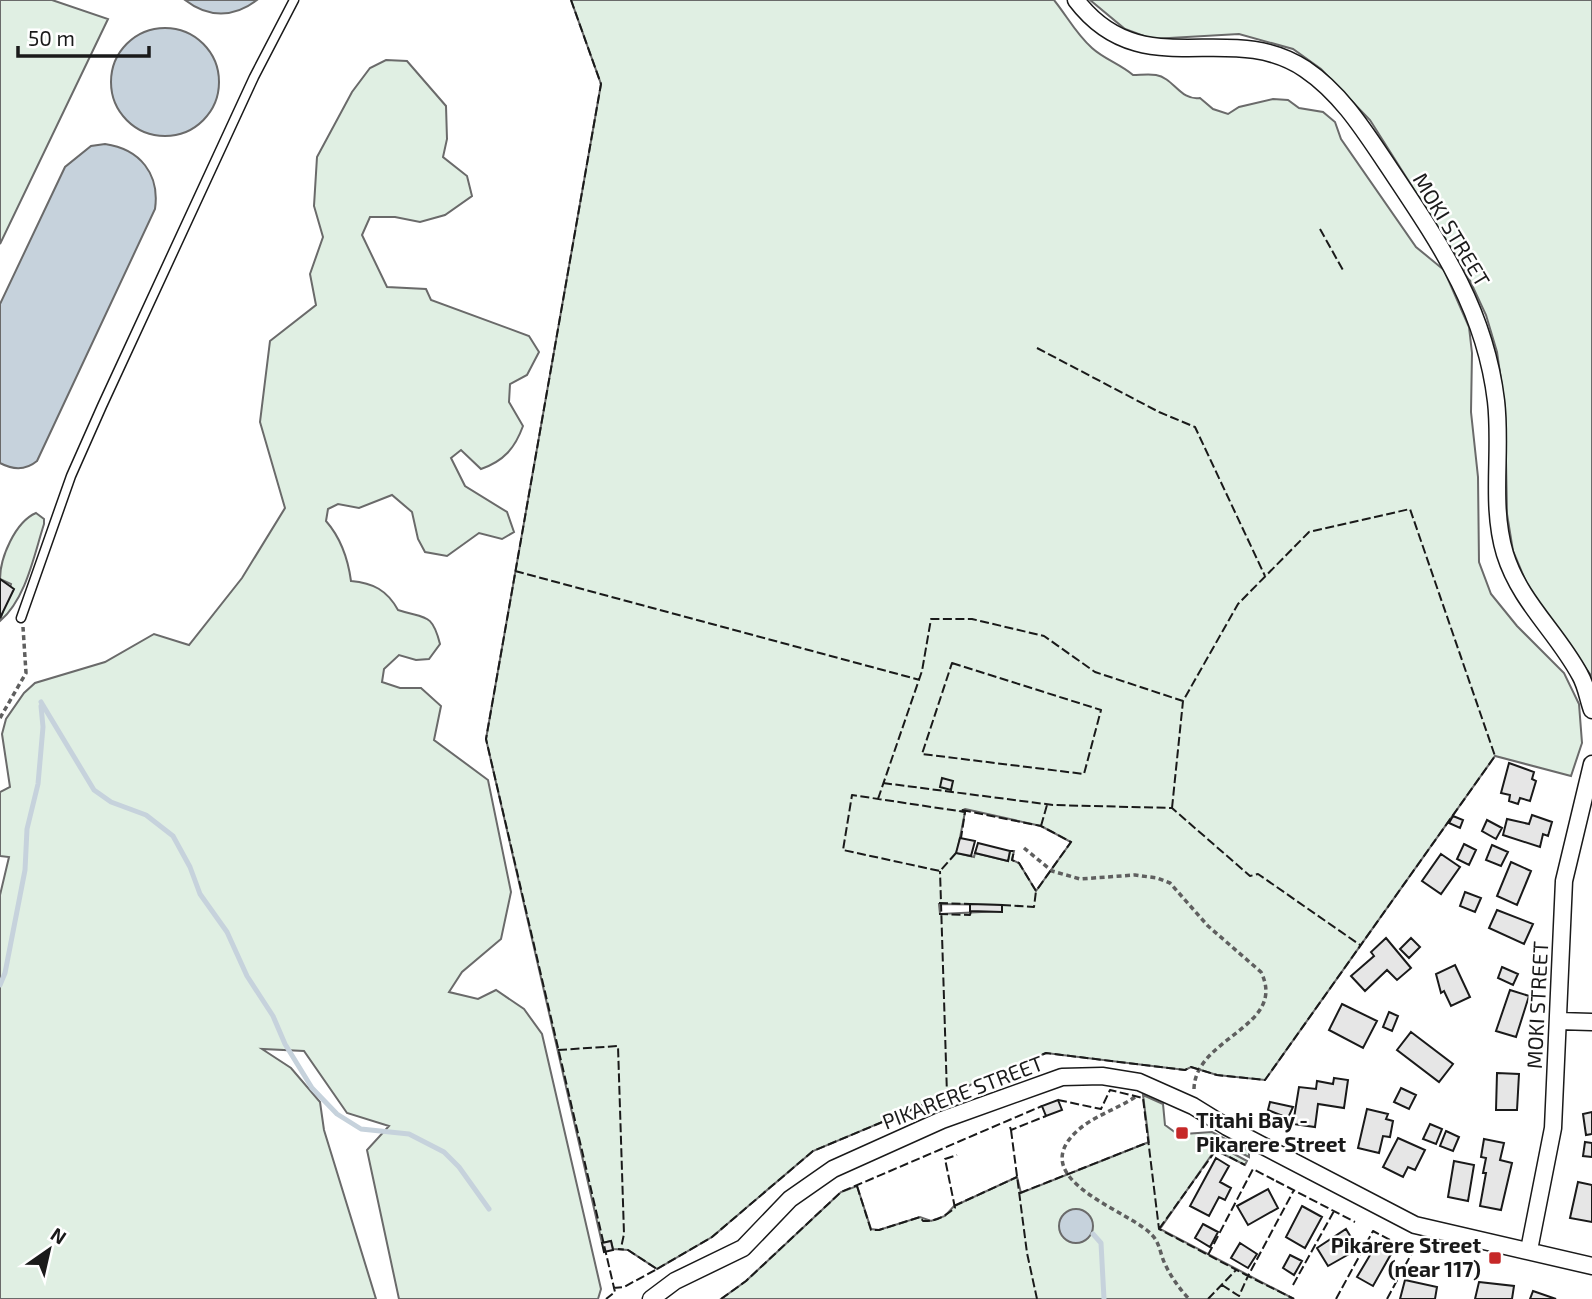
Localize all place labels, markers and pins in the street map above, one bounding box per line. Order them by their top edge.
place label: Titahi Bay - Pikarere Street [1196,1107,1347,1156]
marker: Titahi Bay - Pikarere Street [1174,1125,1190,1141]
place label: Pikarere Street (near 117) [1331,1232,1481,1281]
marker: Pikarere Street (near 117) [1487,1250,1503,1266]

